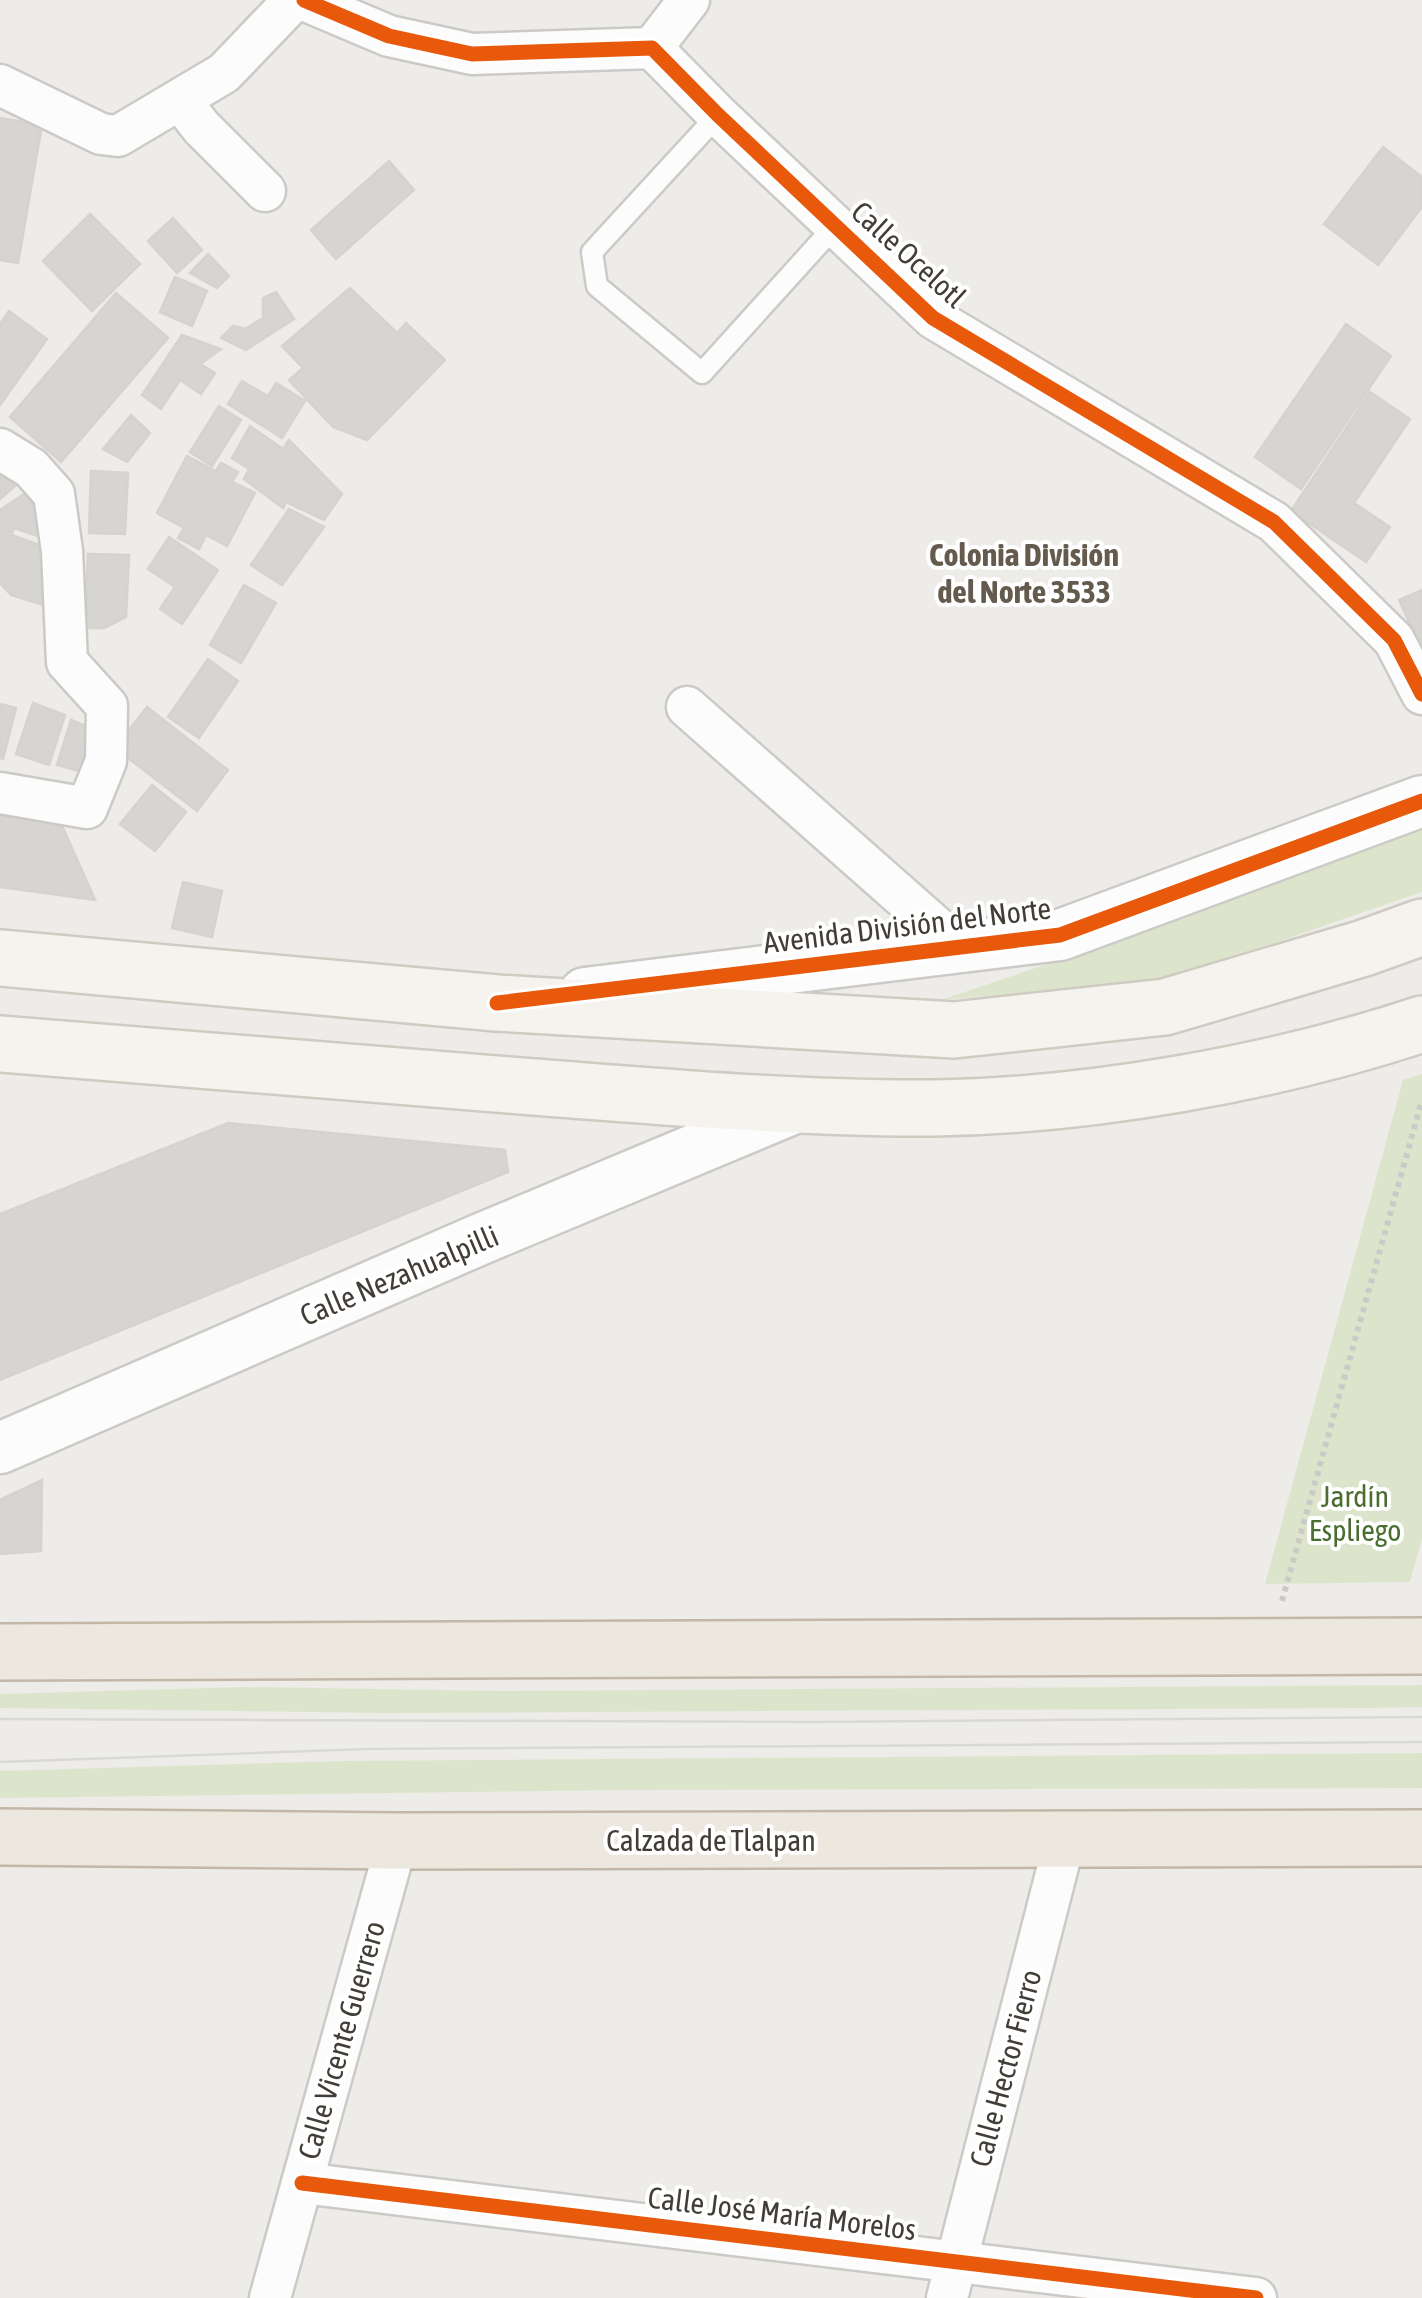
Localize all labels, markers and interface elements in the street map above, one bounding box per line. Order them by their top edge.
street label: Calle Ocelotl [845,194,973,314]
district label: Colonia División del Norte 3533 [929,536,1119,610]
street label: Avenida División del Norte [761,890,1053,960]
street label: Calle Nezahualpilli [295,1218,503,1332]
park label: Jardín Espliego [1309,1479,1401,1547]
street label: Calzada de Tlalpan [606,1823,816,1857]
street label: Calle Vicente Guerrero [291,1917,391,2163]
street label: Calle Hector Fierro [962,1966,1048,2170]
street label: Calle José María Morelos [646,2180,918,2246]

